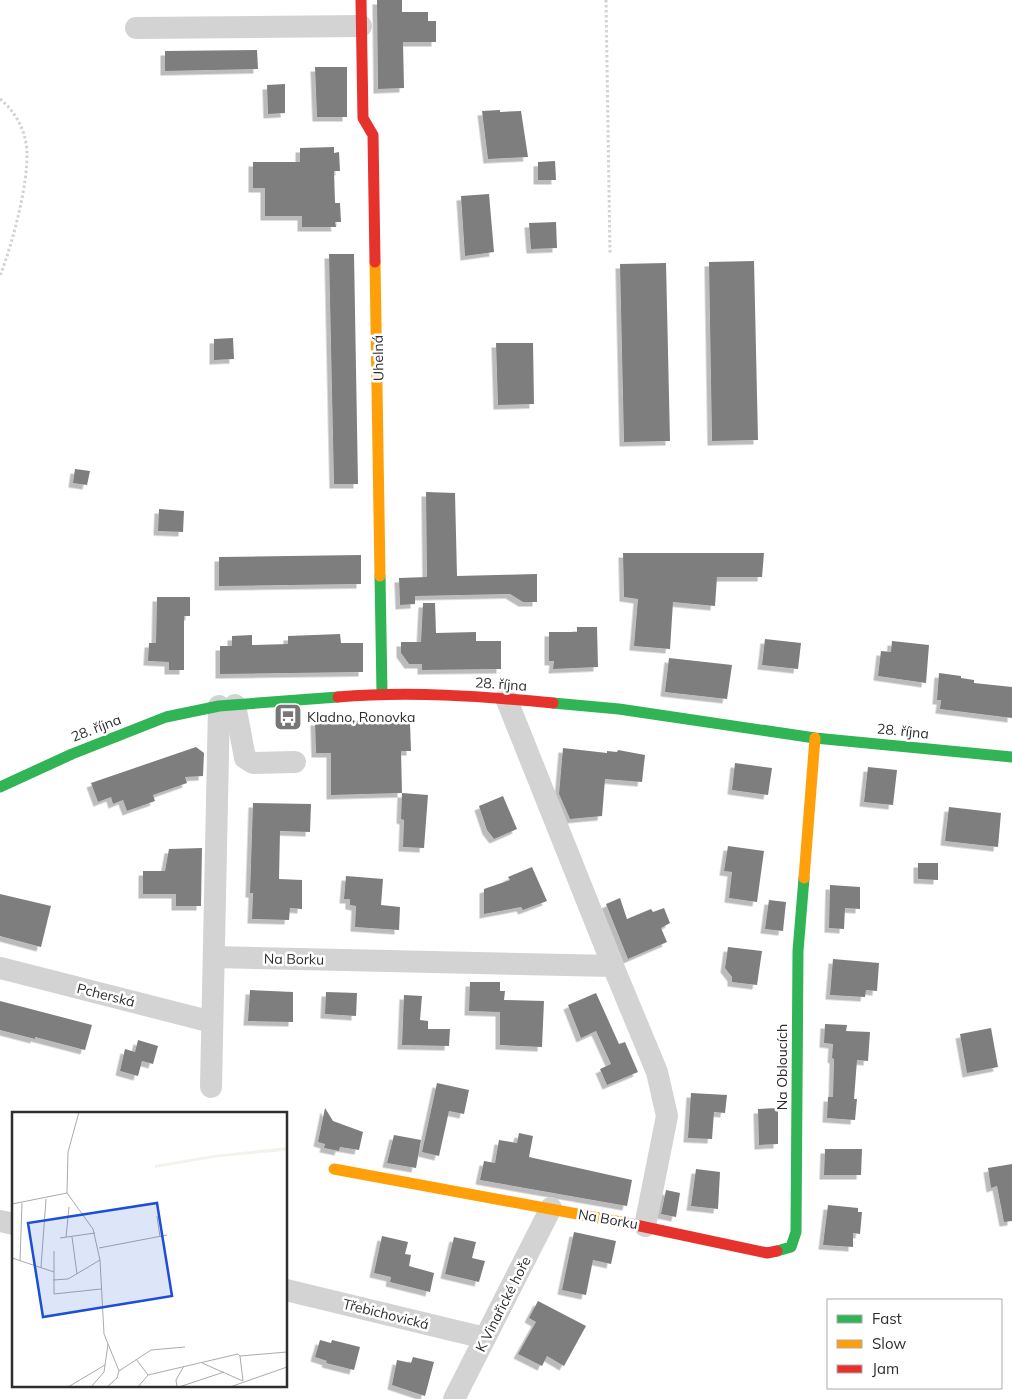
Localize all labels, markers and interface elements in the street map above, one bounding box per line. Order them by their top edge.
street label: Uhelná [369,335,387,381]
street label: 28. října [474,673,528,695]
bus stop icon: Kladno, Ronovka [273,702,303,732]
place label: Kladno, Ronovka [307,708,415,726]
street label: 28. října [69,710,123,746]
street label: 28. října [876,719,930,743]
street label: Na Borku [264,949,324,969]
street label: Pcherská [75,979,137,1011]
street label: Na Obloucích [773,1024,791,1110]
inset map [12,1112,288,1386]
street label: Na Borku [577,1205,639,1233]
street label: K Vinařické hoře [471,1253,535,1355]
street label: Třebichovická [341,1295,431,1333]
legend [827,1299,1002,1389]
text: Fast [872,1309,902,1328]
text: Slow [872,1334,906,1353]
text: Jam [872,1359,899,1378]

